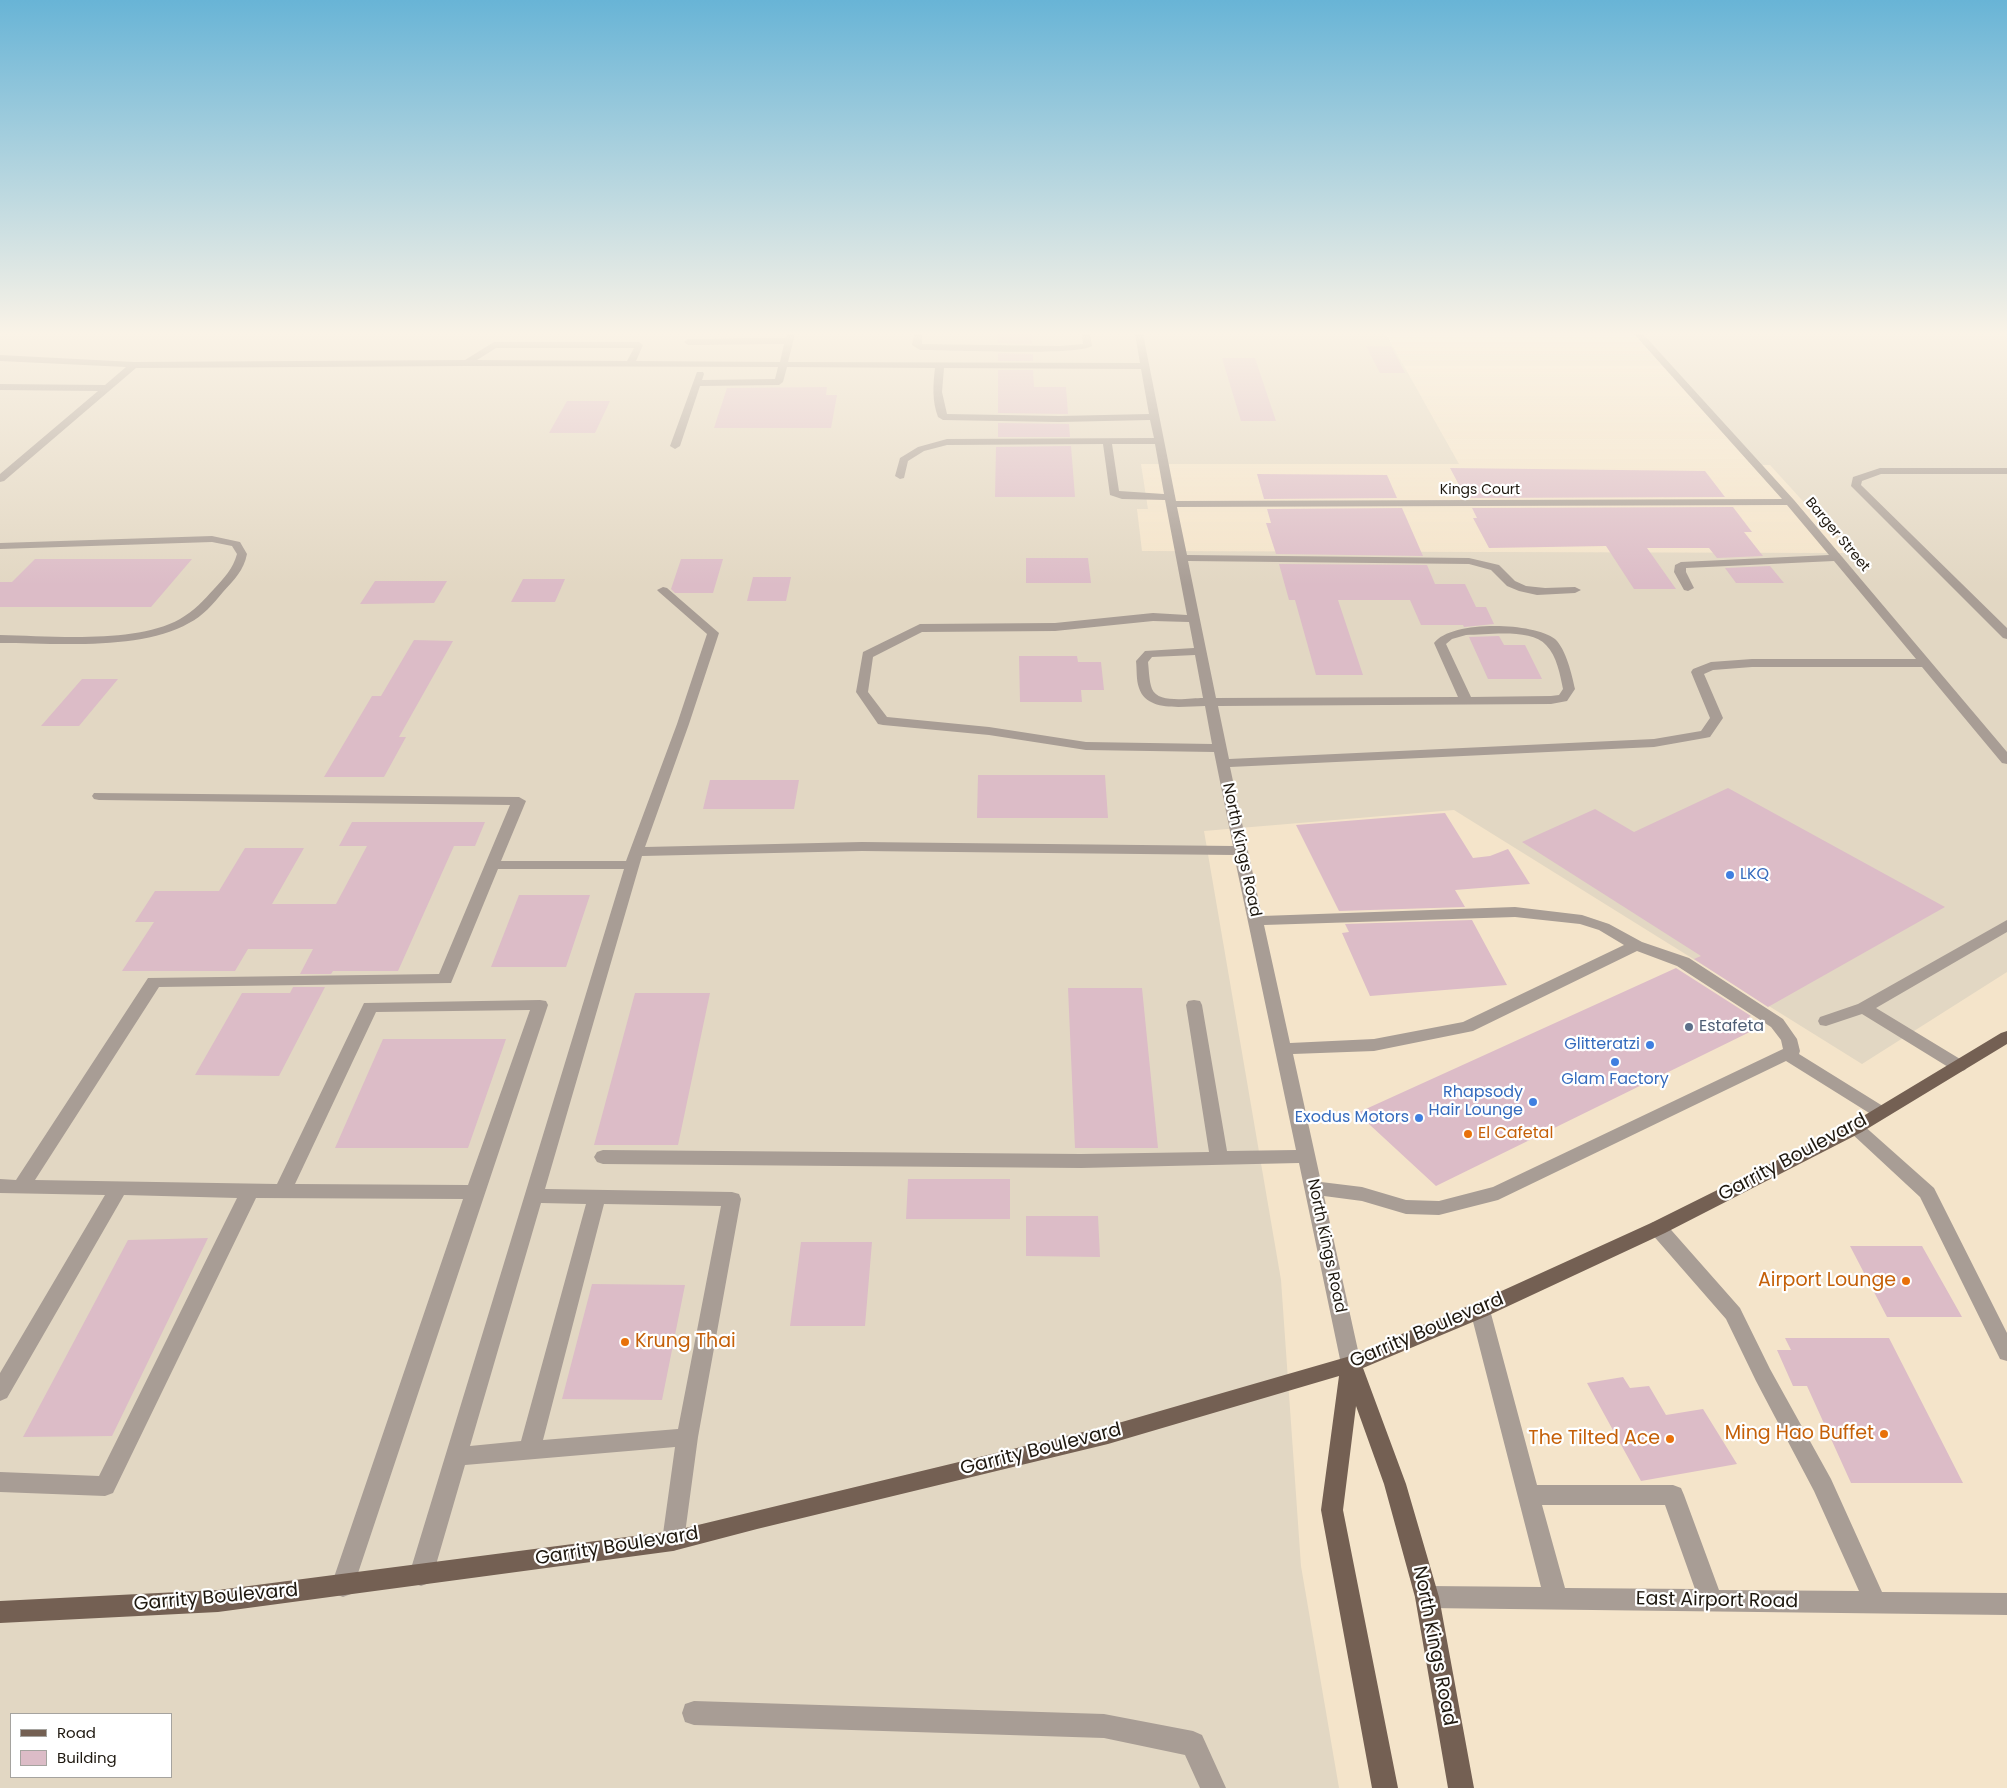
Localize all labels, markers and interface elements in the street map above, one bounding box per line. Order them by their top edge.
street label: Kings Court [1440,482,1520,498]
street label: Barger Street [1801,495,1873,575]
street label: North Kings Road [1217,781,1265,919]
place label: LKQ [1740,865,1769,885]
marker: LKQ [1724,869,1736,881]
place label: Estafeta [1699,1017,1764,1037]
marker: Estafeta [1683,1021,1695,1033]
place label: Glitteratzi [1564,1035,1640,1055]
marker: Glitteratzi [1644,1039,1656,1051]
marker: Glam Factory [1609,1056,1621,1068]
place label: Glam Factory [1561,1070,1669,1090]
place label: Rhapsody Hair Lounge [1429,1083,1523,1121]
marker: Rhapsody Hair Lounge [1527,1096,1539,1108]
place label: Exodus Motors [1295,1108,1409,1128]
street label: Garrity Boulevard [1715,1109,1871,1207]
marker: Exodus Motors [1413,1112,1425,1124]
place label: El Cafetal [1478,1124,1553,1144]
marker: El Cafetal [1462,1128,1474,1140]
street label: North Kings Road [1302,1177,1350,1315]
place label: Airport Lounge [1758,1270,1896,1292]
marker: Airport Lounge [1900,1275,1912,1287]
street label: Garrity Boulevard [1347,1288,1507,1374]
place label: Krung Thai [635,1331,736,1353]
marker: Krung Thai [619,1336,631,1348]
street label: Garrity Boulevard [958,1419,1124,1481]
place label: Ming Hao Buffet [1725,1423,1874,1445]
place label: The Tilted Ace [1528,1428,1660,1450]
marker: Ming Hao Buffet [1878,1428,1890,1440]
marker: The Tilted Ace [1664,1433,1676,1445]
street label: Garrity Boulevard [534,1523,700,1571]
street label: North Kings Road [1407,1564,1461,1728]
street label: Garrity Boulevard [133,1579,299,1617]
street label: East Airport Road [1636,1588,1798,1614]
legend [10,1713,172,1778]
text: Road [57,1722,96,1743]
text: Building [57,1747,117,1768]

